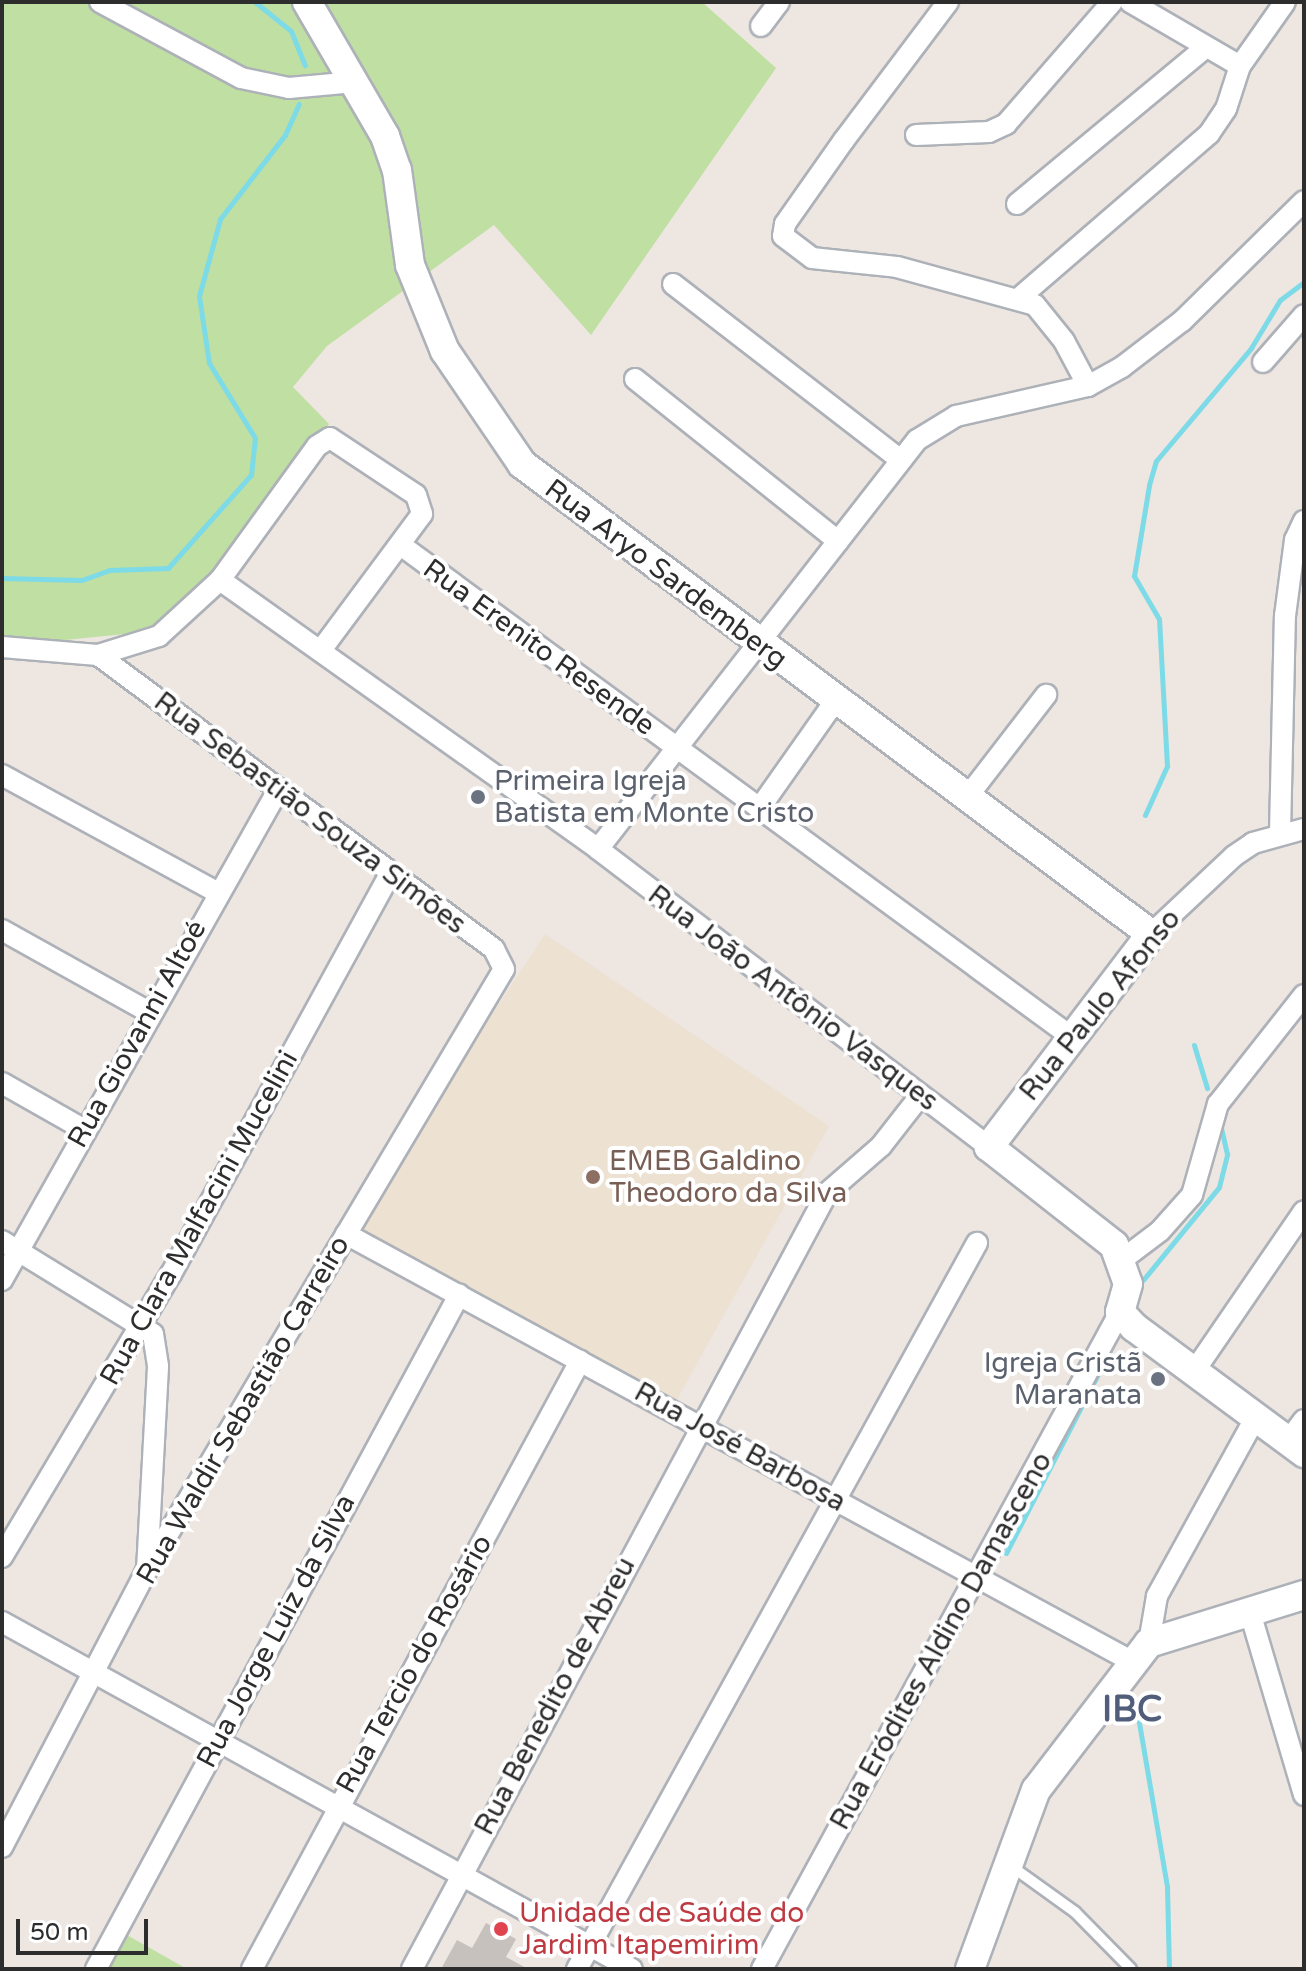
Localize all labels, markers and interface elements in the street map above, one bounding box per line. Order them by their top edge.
street label: Rua Aryo Sardemberg [538,472,794,676]
street label: Rua Erenito Resende [417,552,661,742]
street label: Rua Sebastião Souza Simões [147,685,473,941]
place label: Primeira Igreja Batista em Monte Cristo [494,764,814,830]
marker: Primeira Igreja Batista em Monte Cristo [469,788,487,806]
street label: Rua João Antônio Vasques [641,878,945,1118]
street label: Rua Paulo Afonso [1012,902,1188,1108]
street label: Rua Giovanni Altoé [61,914,213,1154]
street label: Rua Clara Malfacini Mucelini [93,1045,305,1391]
place label: EMEB Galdino Theodoro da Silva [609,1144,847,1210]
marker: EMEB Galdino Theodoro da Silva [584,1168,602,1186]
street label: Rua Waldir Sebastião Carreiro [129,1230,357,1590]
place label: Igreja Cristã Maranata [984,1346,1142,1412]
marker: Igreja Cristã Maranata [1149,1370,1167,1388]
street label: Rua José Barbosa [628,1375,852,1519]
street label: Rua Eródites Aldino Damasceno [823,1446,1059,1836]
street label: Rua Jorge Luiz da Silva [190,1489,362,1773]
street label: Rua Tercio do Rosário [329,1529,499,1799]
street label: Rua Benedito de Abreu [467,1551,643,1841]
district label: IBC [1102,1688,1162,1732]
place label: Unidade de Saúde do Jardim Itapemirim [519,1896,804,1962]
scale bar [20,1903,152,1953]
text: 50 m [30,1918,88,1947]
marker: Unidade de Saúde do Jardim Itapemirim [490,1918,512,1940]

